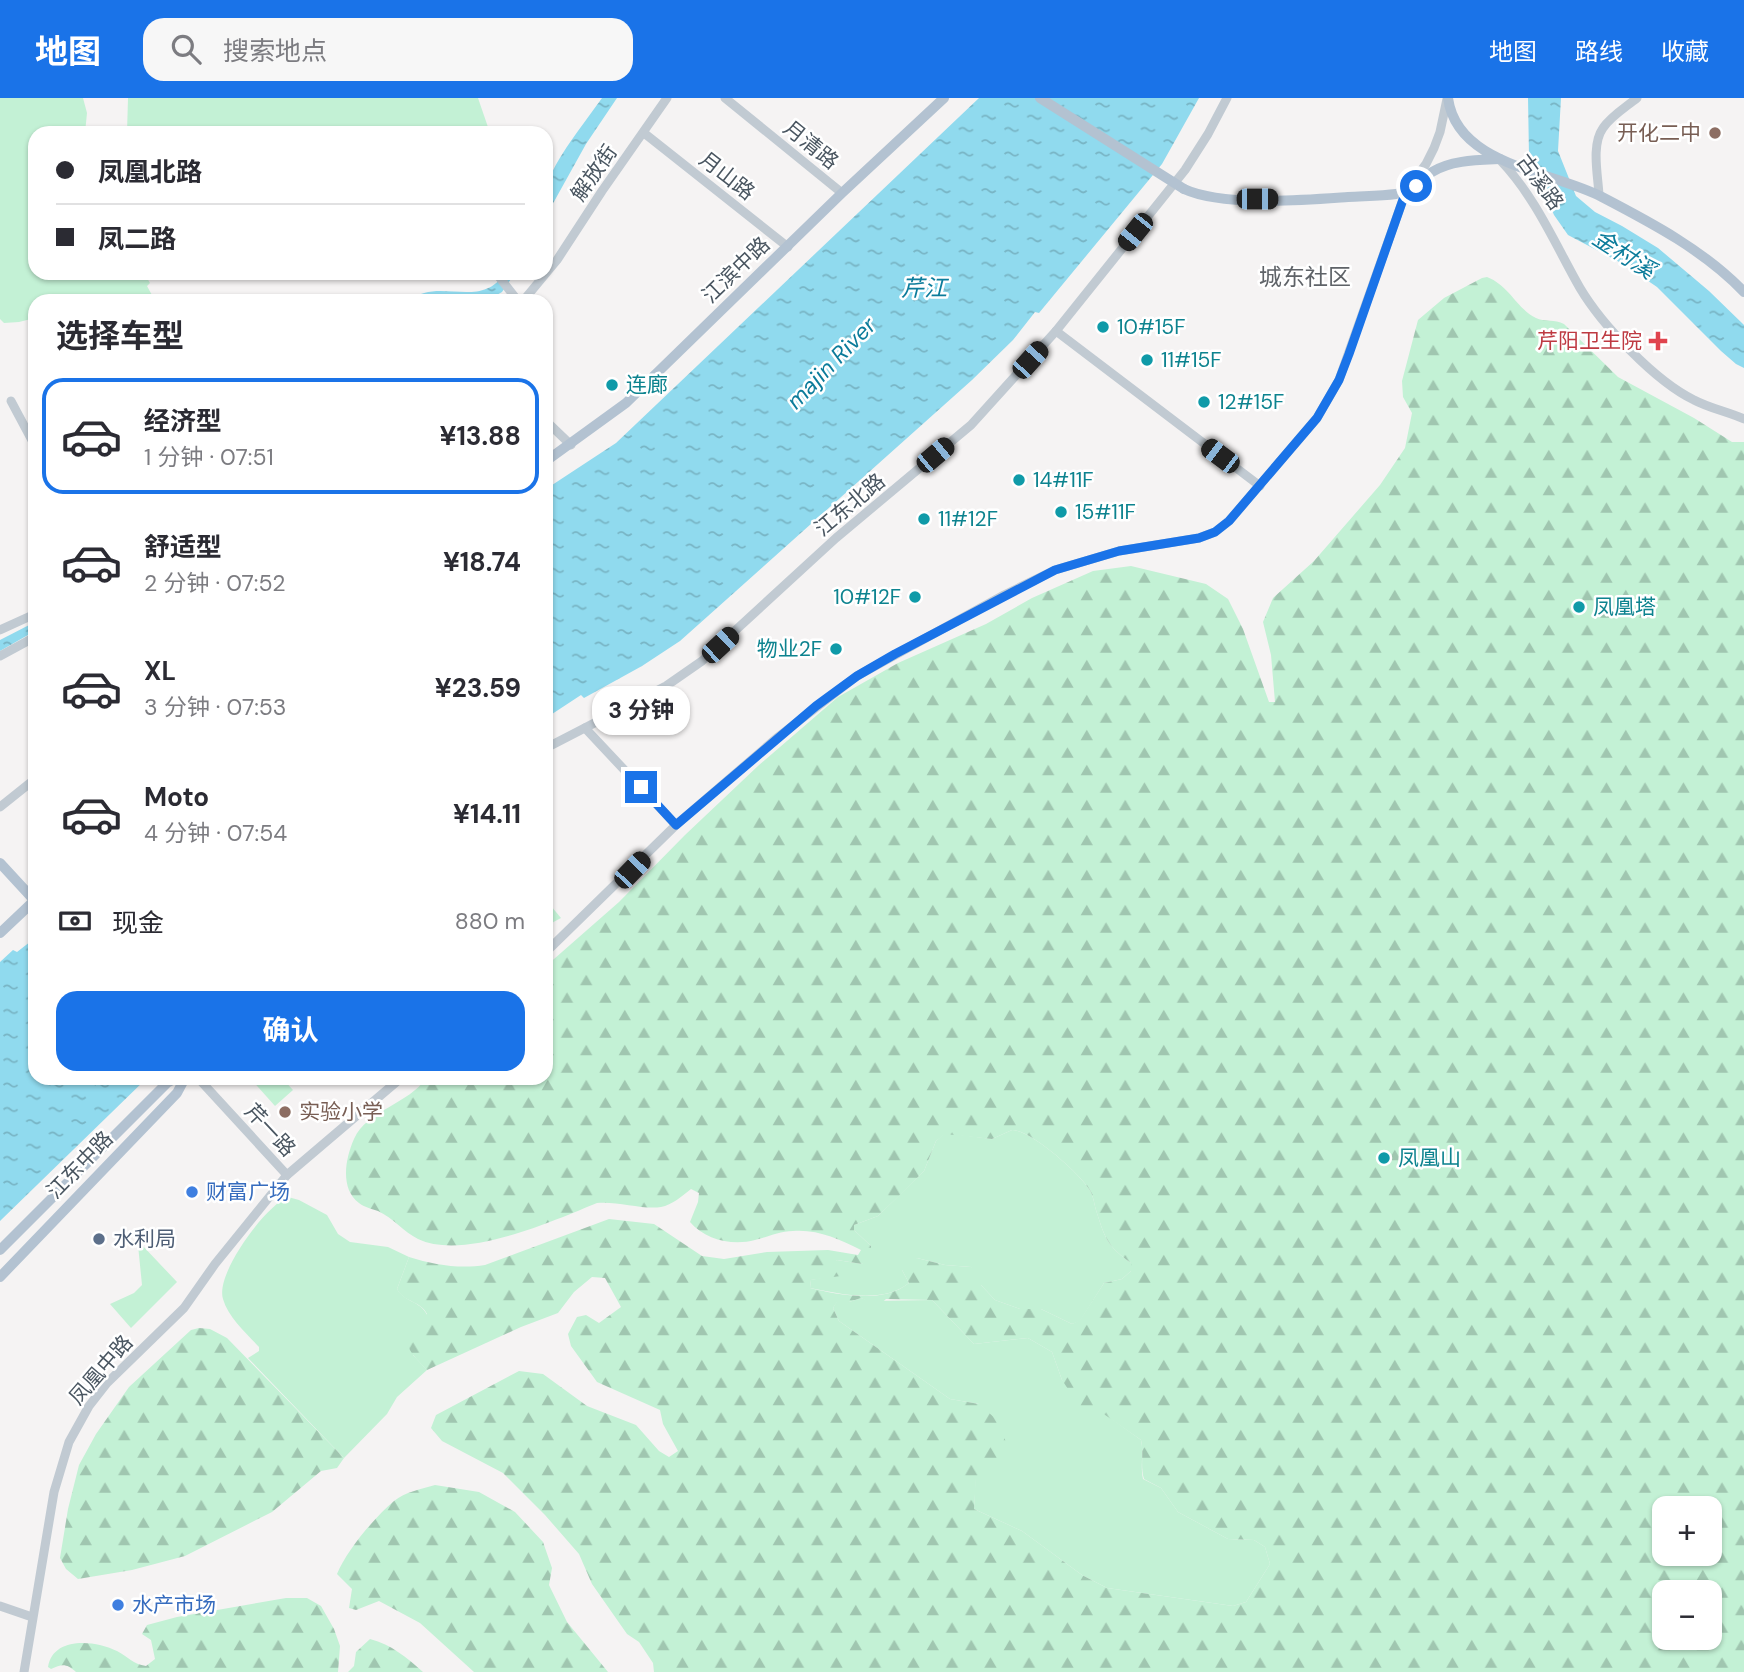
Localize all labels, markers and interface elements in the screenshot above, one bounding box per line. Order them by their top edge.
search box [143,18,633,81]
text: 地图 [35,30,101,73]
icon: search [167,30,205,68]
text: 搜索地点 [223,34,327,68]
text: 地图 [1489,36,1537,67]
text: 路线 [1575,36,1623,67]
text: 收藏 [1661,36,1709,67]
street label: 月清路 [778,114,844,176]
place label: 开化二中 [1617,119,1701,147]
marker: 开化二中 [1707,125,1723,141]
street label: 解放街 [564,139,624,207]
street label: 月山路 [694,146,760,206]
street label: 古溪路 [1510,148,1570,216]
text: 凤凰北路 [98,155,202,189]
route start [1400,170,1432,202]
car [1237,189,1279,210]
car [1114,209,1157,255]
text: 凤二路 [98,222,176,256]
water label: 金村溪 [1587,223,1664,287]
street label: 江滨中路 [696,231,776,309]
district label: 城东社区 [1259,262,1351,292]
water label: 芹江 [901,273,950,303]
water label: majin River [780,309,883,415]
place label: 10#15F [1117,313,1185,341]
text: 选择车型 [56,315,184,357]
marker: 10#15F [1095,319,1111,335]
place label: 芹阳卫生院 [1537,327,1642,355]
marker: 芹阳卫生院 [1648,331,1668,351]
car [1009,337,1052,383]
place label: 11#15F [1161,346,1222,374]
marker: 11#15F [1139,352,1155,368]
place label: 连廊 [626,371,668,399]
marker: 连廊 [604,377,620,393]
place label: 12#15F [1218,388,1284,416]
marker: 12#15F [1196,394,1212,410]
text: 经济型 [144,404,222,438]
icon: car [60,405,123,468]
text: ¥13.88 [439,419,521,453]
car [913,433,958,477]
car [1197,435,1244,477]
text: 1 分钟 · 07:51 [144,442,274,472]
place label: 14#11F [1033,466,1094,494]
street label: 江东北路 [809,467,891,543]
marker: 14#11F [1011,472,1027,488]
place label: 15#11F [1075,498,1136,526]
marker: 15#11F [1053,504,1069,520]
place label: 11#12F [938,505,998,533]
marker: 11#12F [916,511,932,527]
text: 舒适型 [144,530,222,564]
icon: car [60,531,123,594]
text: ¥18.74 [443,545,521,579]
text: 2 分钟 · 07:52 [144,568,285,598]
place label: 10#12F [833,583,901,611]
marker: 10#12F [907,589,923,605]
place label: 凤凰塔 [1593,593,1656,621]
marker: 凤凰塔 [1571,599,1587,615]
car [698,623,743,667]
place label: 物业2F [757,635,822,663]
marker: 物业2F [828,641,844,657]
text: XL [144,654,176,688]
icon: car [60,657,123,720]
text: ¥23.59 [435,671,521,705]
callout: 3 分钟 [592,686,690,734]
text: 3 分钟 · 07:53 [144,692,286,722]
text: 3 分钟 [608,695,674,725]
route end [625,771,657,803]
text: Moto [144,780,209,814]
icon: car [60,783,123,846]
text: ¥14.11 [453,797,521,831]
text: 4 分钟 · 07:54 [144,818,287,848]
car [610,848,655,892]
icon: cash [56,902,94,940]
text: 现金 [112,906,164,940]
text: 880 m [455,906,525,936]
button: 确认 [56,991,525,1071]
street label: 芹一路 [238,1097,302,1163]
place label: 实验小学 [299,1098,383,1126]
marker: 实验小学 [277,1104,293,1120]
street label: 江东中路 [41,1125,119,1205]
place label: 凤凰山 [1398,1144,1461,1172]
marker: 凤凰山 [1376,1150,1392,1166]
place label: 财富广场 [206,1178,290,1206]
marker: 财富广场 [184,1184,200,1200]
place label: 水利局 [113,1225,176,1253]
marker: 水利局 [91,1231,107,1247]
street label: 凤凰中路 [63,1329,139,1411]
map controls [1652,1496,1722,1650]
button: + [1652,1496,1722,1566]
button: − [1652,1580,1722,1650]
place label: 水产市场 [132,1591,216,1619]
marker: 水产市场 [110,1597,126,1613]

